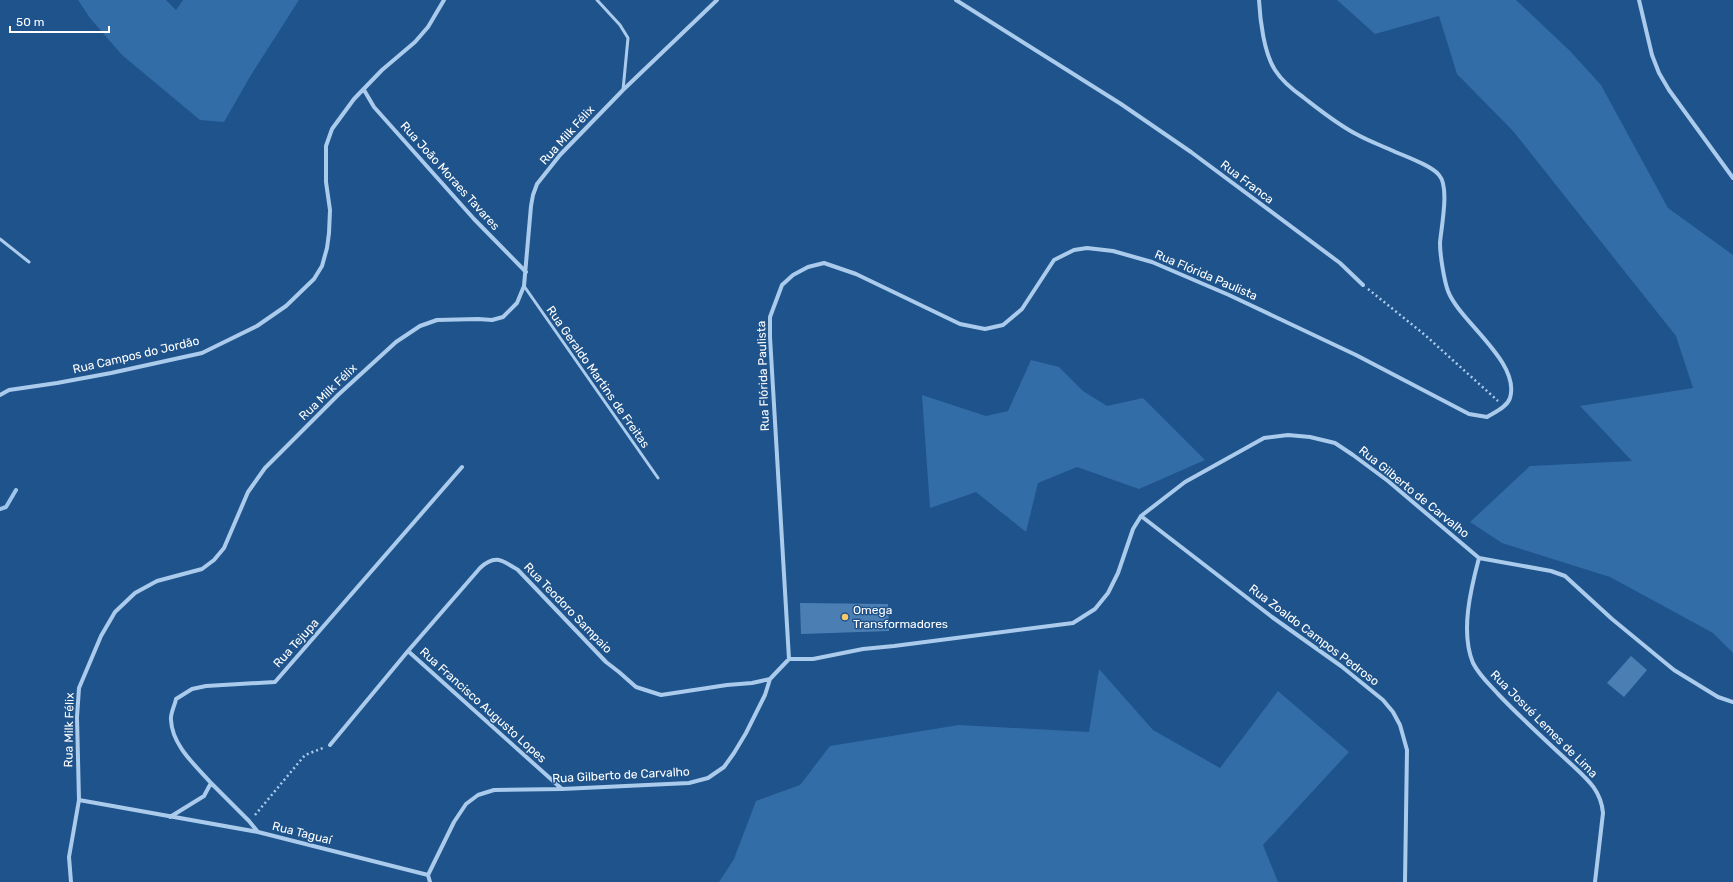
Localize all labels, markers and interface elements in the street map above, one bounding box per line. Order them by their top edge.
scale bar [10,8,109,34]
text: 50 m [16,15,44,29]
street label: Rua Milk Félix [537,102,598,168]
street label: Rua João Moraes Tavares [398,119,502,233]
street label: Rua Franca [1218,157,1276,207]
street label: Rua Flórida Paulista [1152,247,1260,303]
street label: Rua Geraldo Martins de Freitas [543,303,653,451]
street label: Rua Flórida Paulista [754,321,772,431]
street label: Rua Campos do Jordão [71,334,201,376]
street label: Rua Milk Félix [296,361,360,423]
street label: Rua Gilberto de Carvalho [1356,443,1472,541]
street label: Rua Teodoro Sampaio [521,560,615,656]
street label: Rua Zoaldo Campos Pedroso [1246,581,1382,689]
place label: Omega Transformadores [853,603,948,631]
marker: Omega Transformadores [840,612,850,622]
street label: Rua Tejupa [270,616,322,670]
street label: Rua Francisco Augusto Lopes [417,644,549,766]
street label: Rua Josué Lemes de Lima [1488,668,1600,780]
street label: Rua Milk Félix [61,692,77,768]
street label: Rua Gilberto de Carvalho [552,764,690,786]
street label: Rua Taguaí [271,819,334,847]

